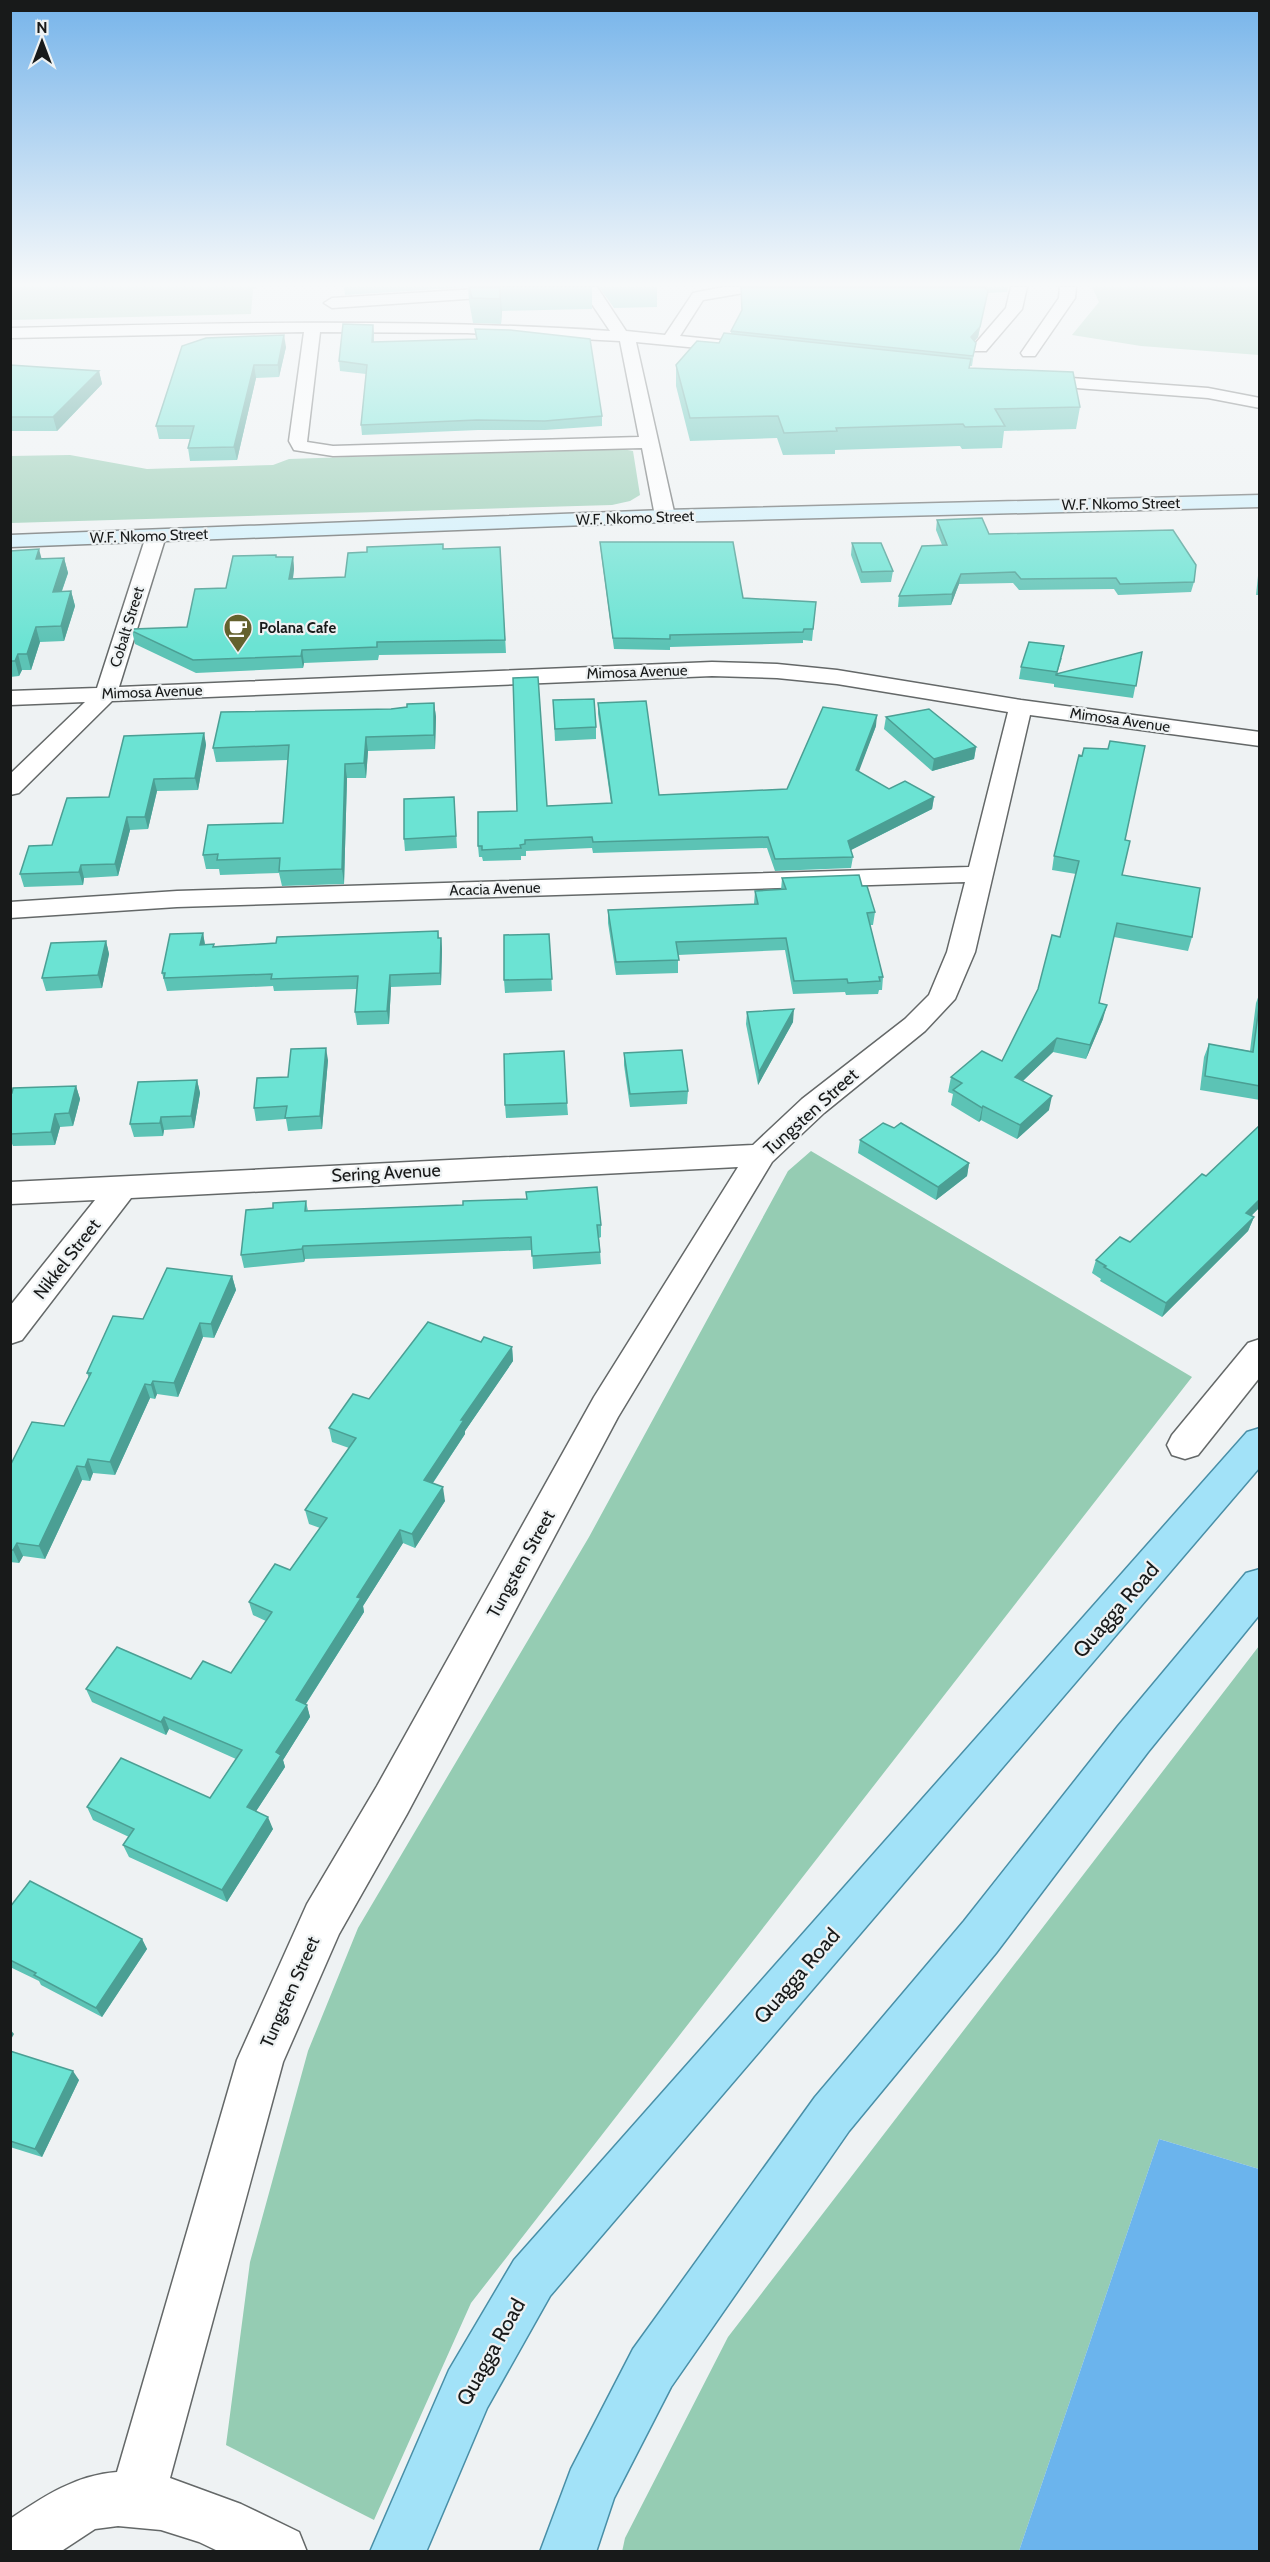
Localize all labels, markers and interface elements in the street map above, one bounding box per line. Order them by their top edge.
north arrow [12,12,72,72]
text: N [36,18,48,37]
street label: W.F. Nkomo Street [1062,494,1180,514]
street label: W.F. Nkomo Street [575,507,695,529]
street label: W.F. Nkomo Street [89,525,209,547]
street label: Cobalt Street [106,585,148,669]
cafe icon: Polana Cafe [222,612,254,654]
place label: Polana Cafe [259,619,336,637]
street label: Mimosa Avenue [586,661,688,683]
street label: Mimosa Avenue [101,681,203,703]
street label: Mimosa Avenue [1069,704,1172,736]
street label: Acacia Avenue [449,878,541,900]
street label: Tungsten Street [759,1064,863,1160]
street label: Sering Avenue [331,1159,441,1187]
street label: Nikkel Street [29,1214,105,1304]
street label: Tungsten Street [482,1506,560,1622]
street label: Quagga Road [1067,1557,1164,1663]
street label: Quagga Road [748,1923,845,2029]
street label: Tungsten Street [256,1933,324,2051]
street label: Quagga Road [451,2294,530,2410]

